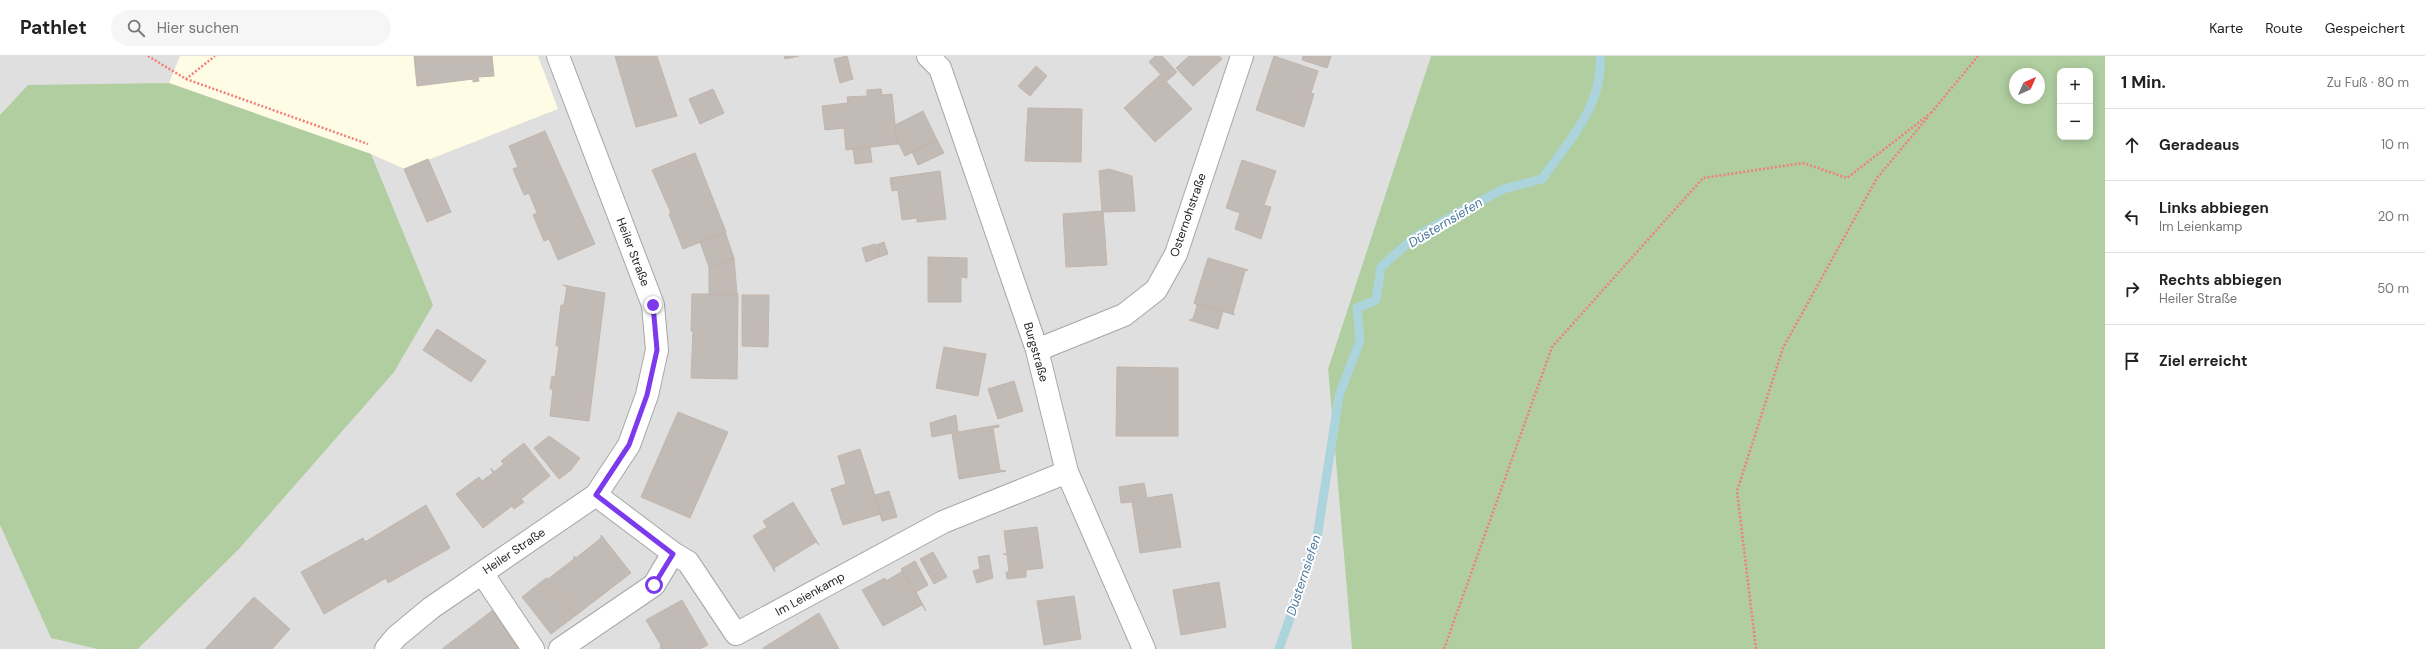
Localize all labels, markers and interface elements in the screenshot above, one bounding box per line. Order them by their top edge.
search box [111,10,391,46]
text: Pathlet [20,15,87,40]
icon: search [125,17,147,39]
text: Hier suchen [157,18,239,38]
text: Karte [2209,19,2243,37]
text: Route [2265,19,2303,37]
text: Gespeichert [2325,19,2405,37]
north arrow [2009,68,2045,104]
map controls [2057,68,2093,140]
button: + [2057,68,2093,104]
text: 1 Min. [2121,71,2166,93]
text: Zu Fuß · 80 m [2327,74,2409,91]
button: − [2057,104,2093,140]
icon: ahead [2121,134,2143,156]
text: Geradeaus [2159,135,2240,155]
text: 10 m [2381,136,2409,153]
street label: Osternohstraße [1166,171,1210,259]
water label: Düsternsiefen [1405,194,1486,251]
text: Links abbiegen [2159,198,2269,218]
icon: left [2121,206,2143,228]
text: 20 m [2378,208,2409,225]
street label: Heiler Straße [613,215,653,289]
text: Im Leienkamp [2159,218,2242,235]
text: Rechts abbiegen [2159,270,2282,290]
icon: right [2121,278,2143,300]
text: 50 m [2377,280,2409,297]
text: Heiler Straße [2159,290,2237,307]
route end [644,296,662,314]
street label: Burgstraße [1020,320,1052,384]
icon: arrive [2121,350,2143,372]
text: Ziel erreicht [2159,351,2248,371]
street label: Heiler Straße [480,524,549,578]
water label: Düsternsiefen [1282,533,1325,618]
street label: Im Leienkamp [772,568,848,620]
route start [645,576,663,594]

